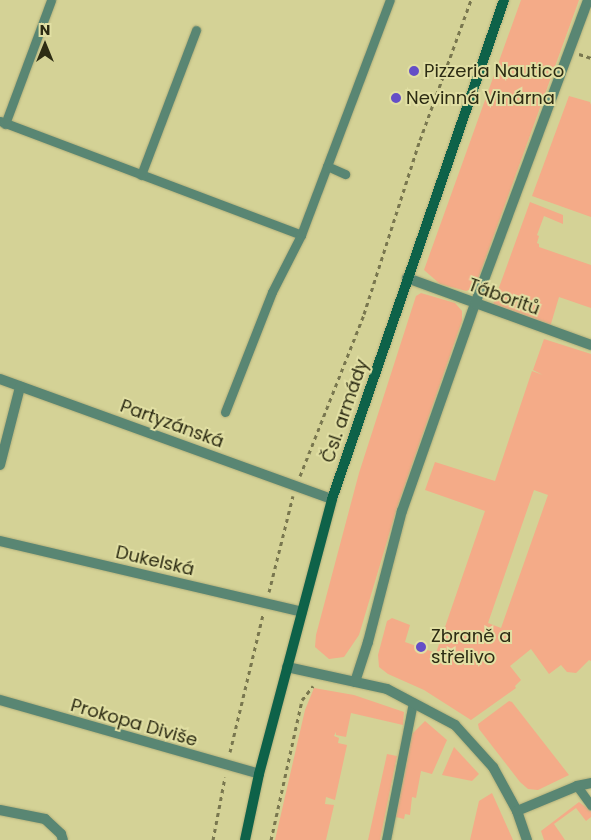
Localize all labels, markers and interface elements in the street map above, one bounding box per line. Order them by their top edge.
north arrow [20,20,70,70]
text: N [40,20,50,40]
place label: Pizzeria Nautico [424,60,564,82]
marker: Pizzeria Nautico [408,65,420,77]
place label: Nevinná Vinárna [406,87,555,109]
marker: Nevinná Vinárna [390,92,402,104]
street label: Táboritů [465,274,543,320]
street label: Čsl. armády [317,356,373,466]
street label: Partyzánská [117,395,227,453]
street label: Dukelská [114,541,196,581]
place label: Zbraně a střelivo [431,626,511,669]
marker: Zbraně a střelivo [415,641,427,653]
street label: Prokopa Diviše [68,695,200,751]

